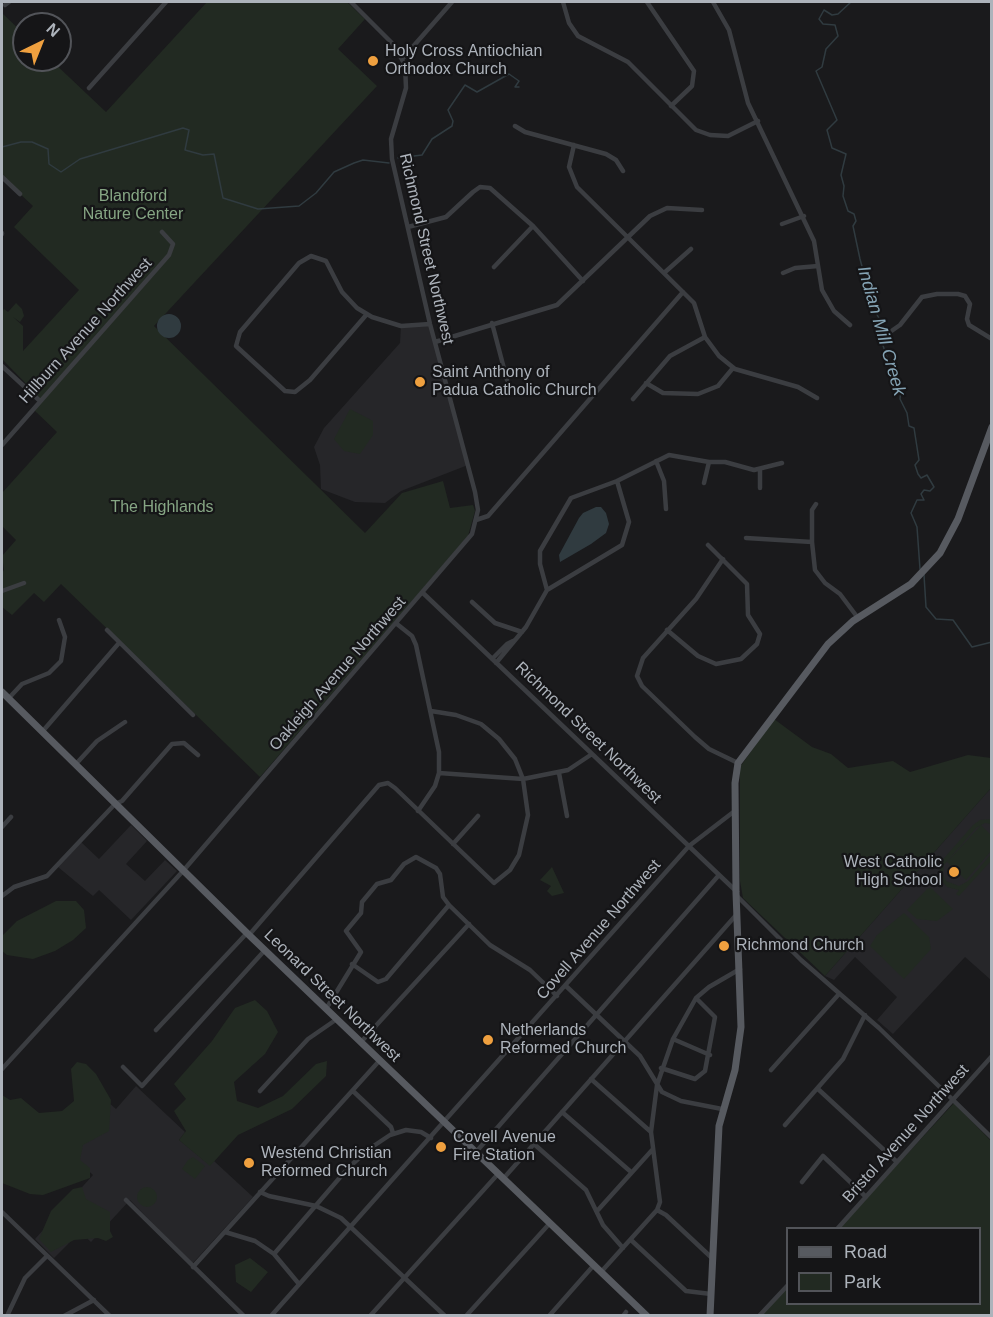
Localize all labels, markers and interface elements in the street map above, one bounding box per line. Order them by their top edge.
north arrow [12,12,72,72]
text: N [43,20,63,40]
place label: Holy Cross Antiochian Orthodox Church [385,42,542,80]
marker: Holy Cross Antiochian Orthodox Church [366,54,380,68]
street label: Richmond Street Northwest [395,152,457,346]
park label: Blandford Nature Center [83,187,183,225]
street label: Hillburn Avenue Northwest [16,254,156,408]
water label: Indian Mill Creek [852,264,910,398]
place label: Saint Anthony of Padua Catholic Church [432,363,597,401]
marker: Saint Anthony of Padua Catholic Church [413,375,427,389]
park label: The Highlands [110,498,214,518]
street label: Oakleigh Avenue Northwest [266,593,410,755]
street label: Richmond Street Northwest [511,658,665,808]
place label: West Catholic High School [844,853,942,891]
street label: Covell Avenue Northwest [533,856,665,1004]
marker: West Catholic High School [947,865,961,879]
street label: Leonard Street Northwest [260,926,404,1066]
place label: Richmond Church [736,936,864,956]
marker: Richmond Church [717,939,731,953]
place label: Netherlands Reformed Church [500,1021,626,1059]
marker: Netherlands Reformed Church [481,1033,495,1047]
street label: Bristol Avenue Northwest [839,1061,973,1207]
place label: Covell Avenue Fire Station [453,1128,556,1166]
marker: Covell Avenue Fire Station [434,1140,448,1154]
place label: Westend Christian Reformed Church [261,1144,391,1182]
marker: Westend Christian Reformed Church [242,1156,256,1170]
legend [786,1227,981,1305]
text: Road [844,1242,887,1262]
text: Park [844,1272,881,1292]

